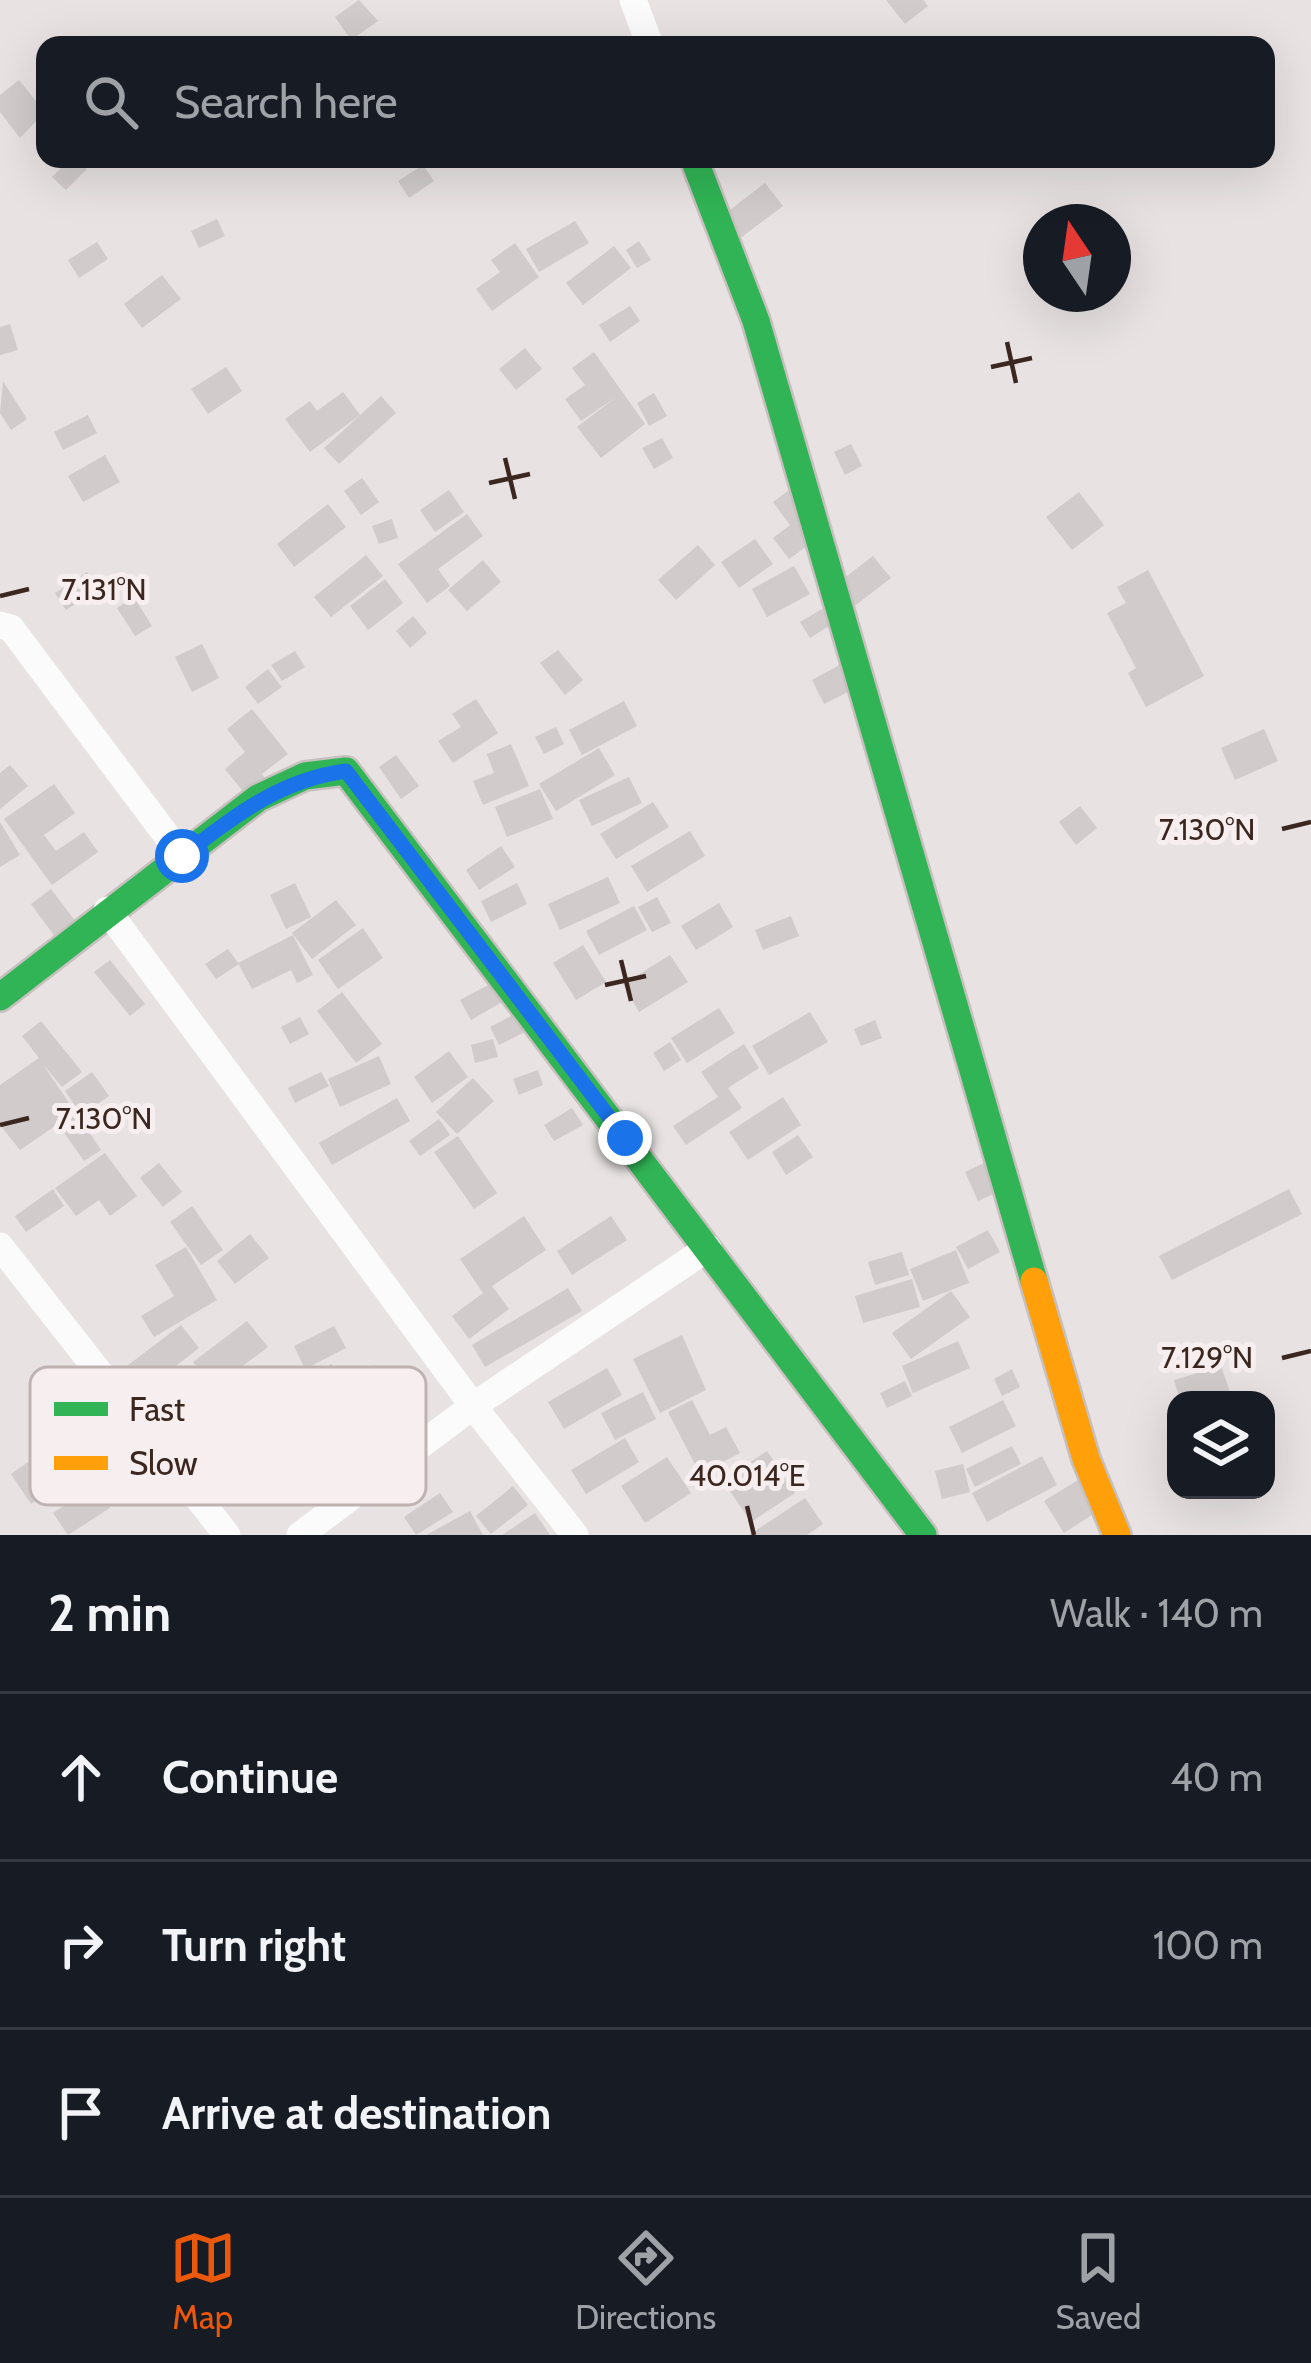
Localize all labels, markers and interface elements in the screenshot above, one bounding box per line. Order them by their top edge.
search box [36,36,1275,168]
icon: search [78,69,144,135]
text: Search here [174,75,398,129]
north arrow [1023,204,1131,312]
text: 7.131°N [61,571,147,608]
text: 7.130°N [1159,811,1255,848]
route start [155,829,209,883]
text: 7.130°N [56,1100,152,1137]
route end [598,1111,652,1165]
text: 7.129°N [1161,1339,1253,1376]
legend [30,1367,426,1505]
text: Fast [129,1389,185,1429]
map controls [1167,1391,1275,1499]
button: layers [1167,1391,1275,1499]
text: Slow [129,1443,198,1483]
text: 40.014°E [689,1457,805,1494]
text: 2 min [48,1582,171,1644]
text: Walk · 140 m [1050,1589,1263,1637]
icon: ahead [48,1744,114,1810]
text: Continue [162,1750,338,1804]
text: 40 m [1170,1753,1263,1801]
icon: right [48,1912,114,1978]
text: Turn right [162,1918,346,1972]
text: 100 m [1153,1921,1263,1969]
icon: arrive [48,2080,114,2146]
text: Arrive at destination [162,2086,551,2140]
tab: Map [170,2225,236,2337]
tab: Directions [575,2225,716,2337]
tab: Saved [1056,2225,1141,2337]

